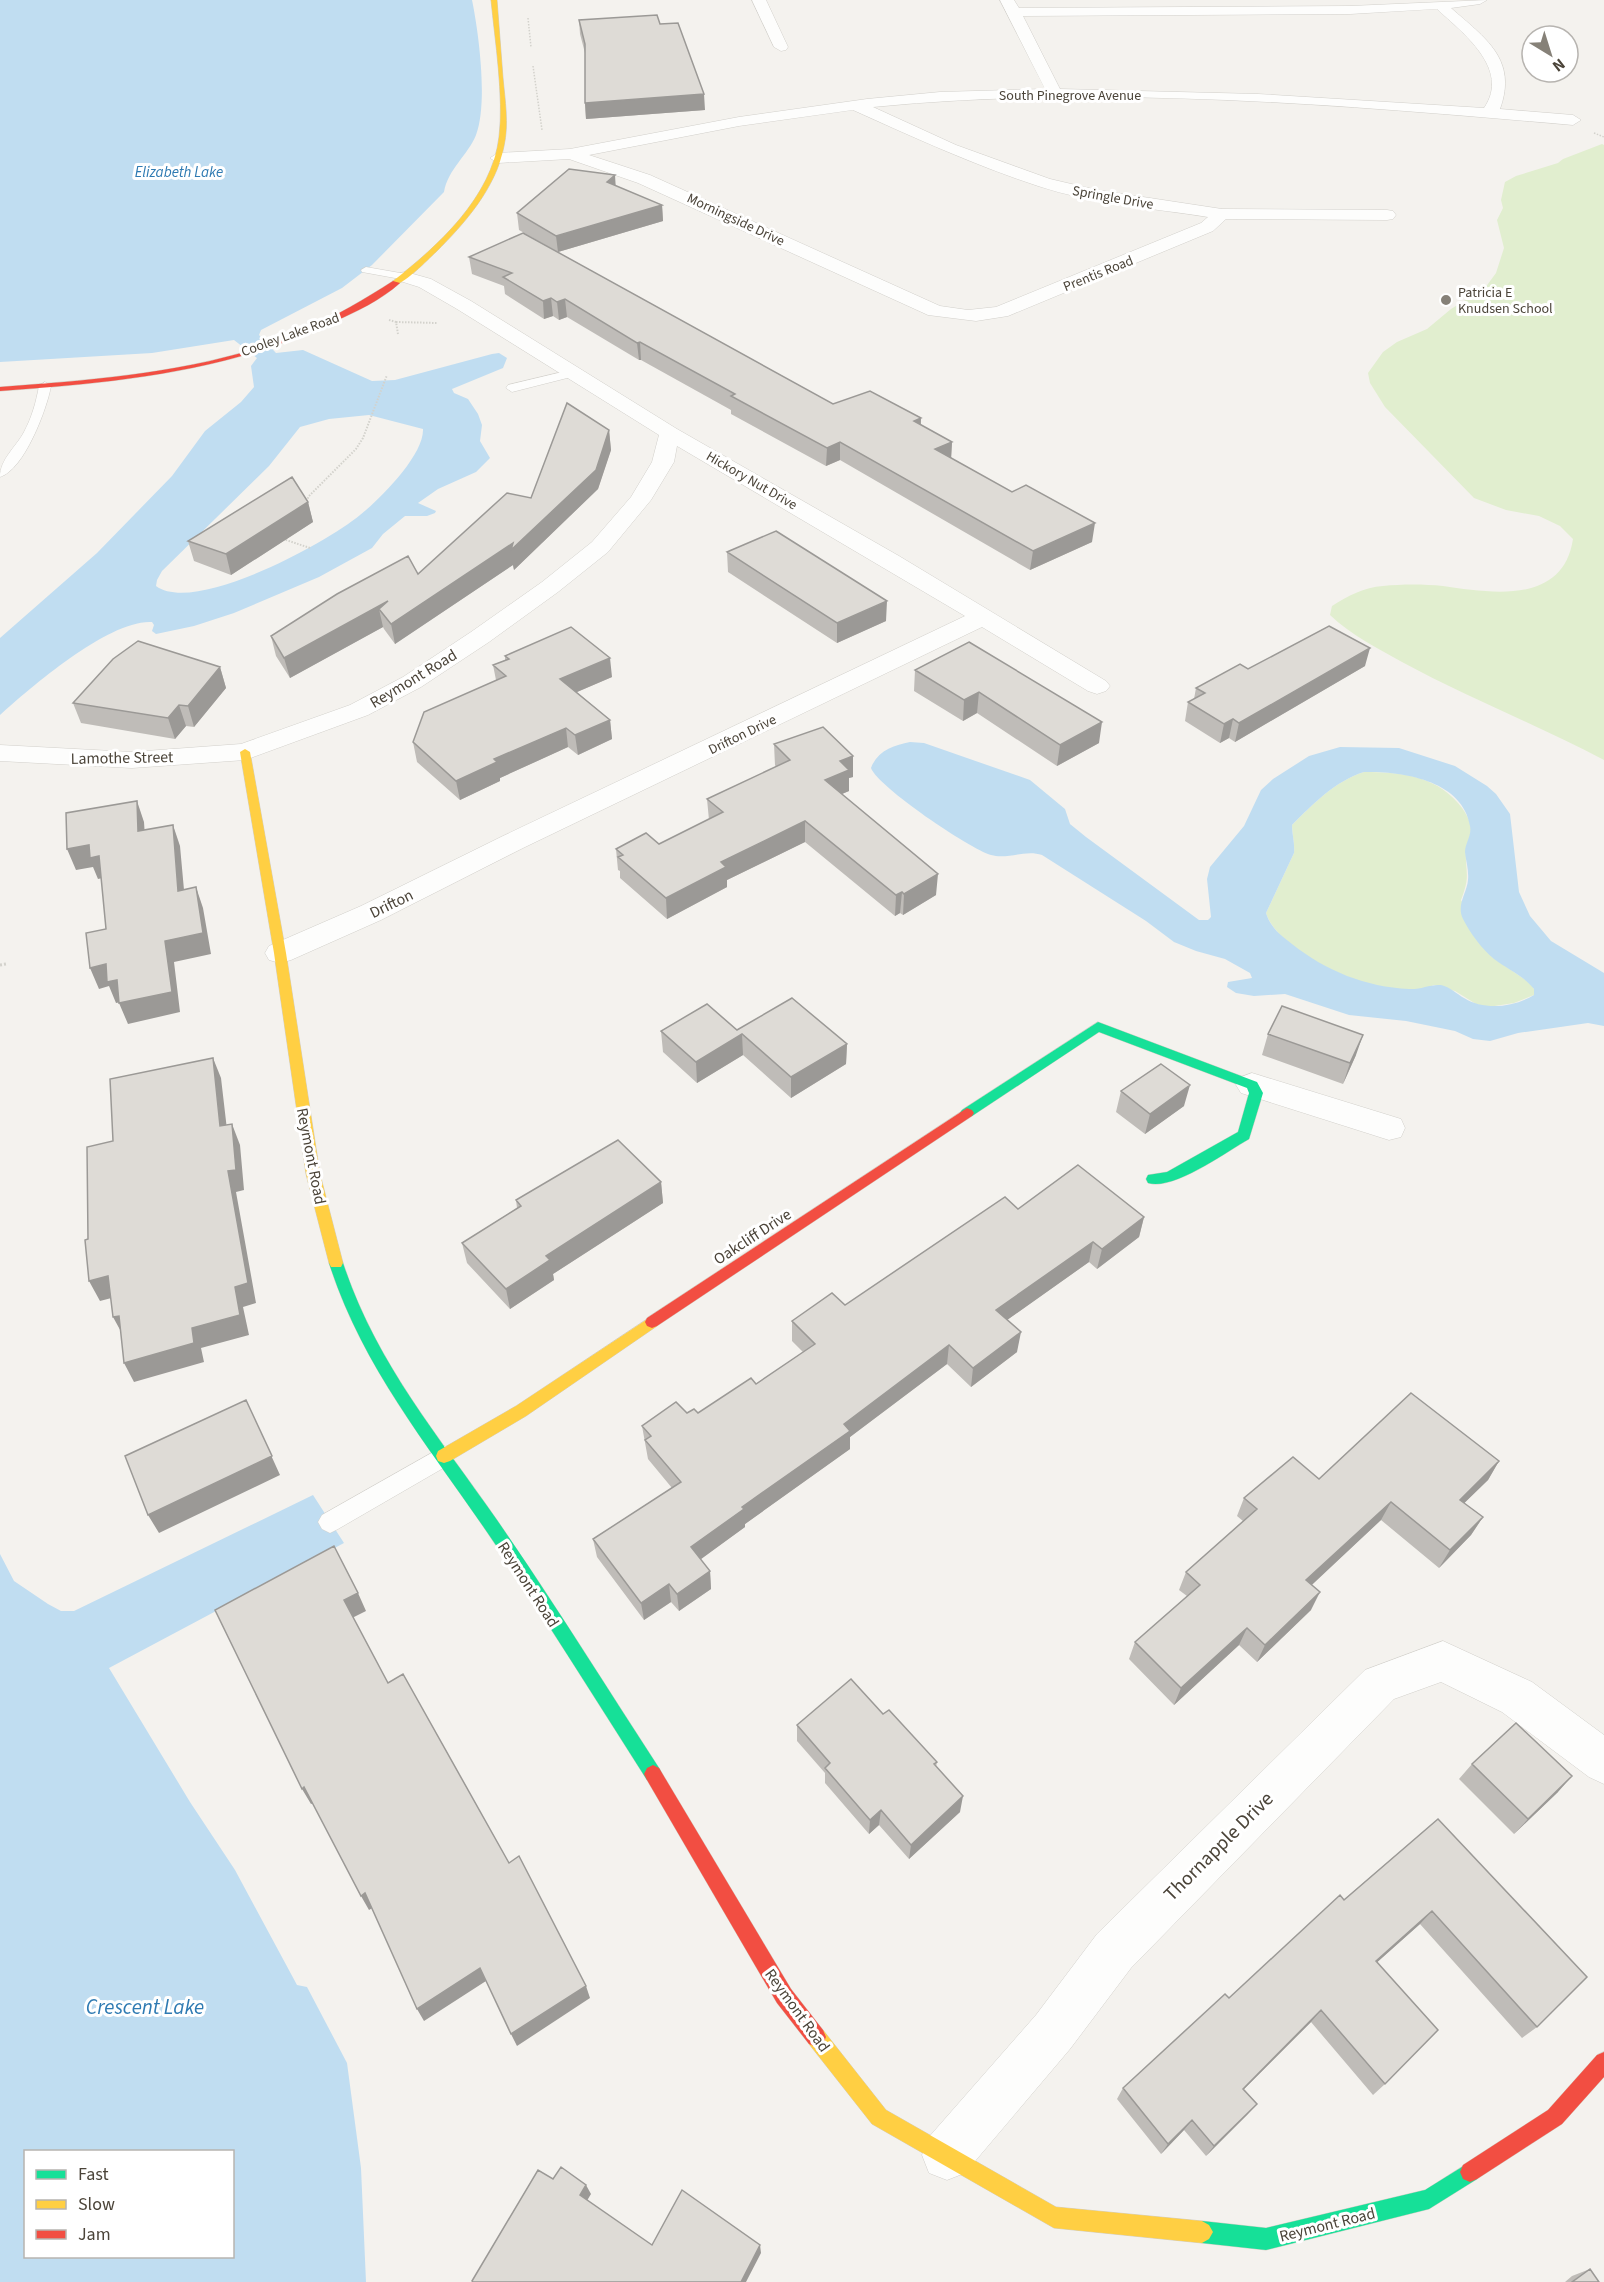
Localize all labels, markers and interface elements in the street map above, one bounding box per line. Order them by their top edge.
north arrow [1520,24,1580,84]
text: N [1548,53,1570,77]
street label: South Pinegrove Avenue [999,86,1141,106]
water label: Elizabeth Lake [135,162,223,183]
street label: Springle Drive [1071,181,1155,215]
street label: Morningside Drive [683,189,788,251]
street label: Prentis Road [1060,251,1136,297]
place label: Patricia E Knudsen School [1458,283,1553,319]
marker: Patricia E Knudsen School [1439,293,1453,307]
street label: Cooley Lake Road [238,308,342,362]
street label: Hickory Nut Drive [702,447,801,515]
street label: Reymont Road [366,644,461,714]
street label: Drifton Drive [705,710,780,760]
street label: Lamothe Street [70,746,174,770]
street label: Drifton [366,884,417,924]
street label: Reymont Road [291,1106,331,1206]
street label: Oakcliff Drive [709,1203,796,1270]
street label: Reymont Road [492,1537,564,1632]
street label: Thornapple Drive [1158,1785,1280,1908]
street label: Reymont Road [759,1964,835,2057]
water label: Crescent Lake [86,1992,204,2022]
legend [24,2150,234,2258]
text: Fast [78,2162,109,2187]
text: Slow [78,2192,115,2217]
street label: Reymont Road [1277,2202,1377,2248]
text: Jam [78,2222,111,2247]

